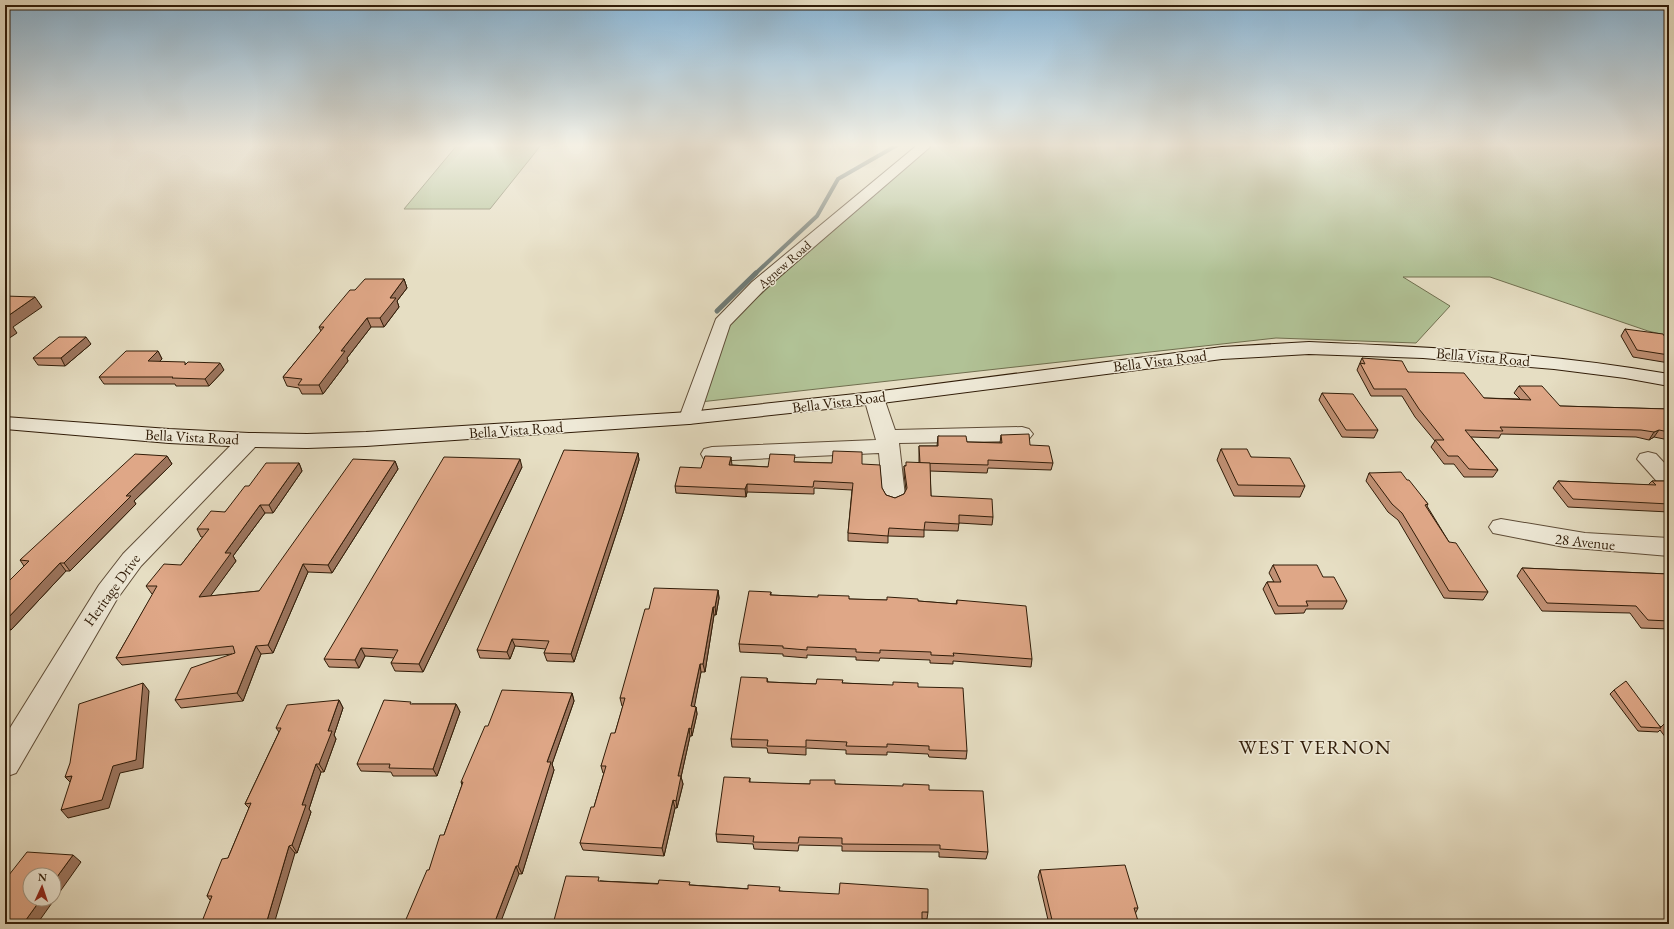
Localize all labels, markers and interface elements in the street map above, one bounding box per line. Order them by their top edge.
street label: Agnew Road [753,236,815,293]
street label: Bella Vista Road [1435,343,1531,370]
street label: Bella Vista Road [1112,345,1208,376]
street label: Bella Vista Road [791,386,887,417]
street label: Bella Vista Road [468,417,564,442]
street label: Bella Vista Road [144,425,240,448]
street label: 28 Avenue [1554,529,1616,554]
street label: Heritage Drive [79,550,144,630]
district label: WEST VERNON [1238,734,1392,760]
north arrow [22,867,62,907]
text: N [38,870,47,884]

